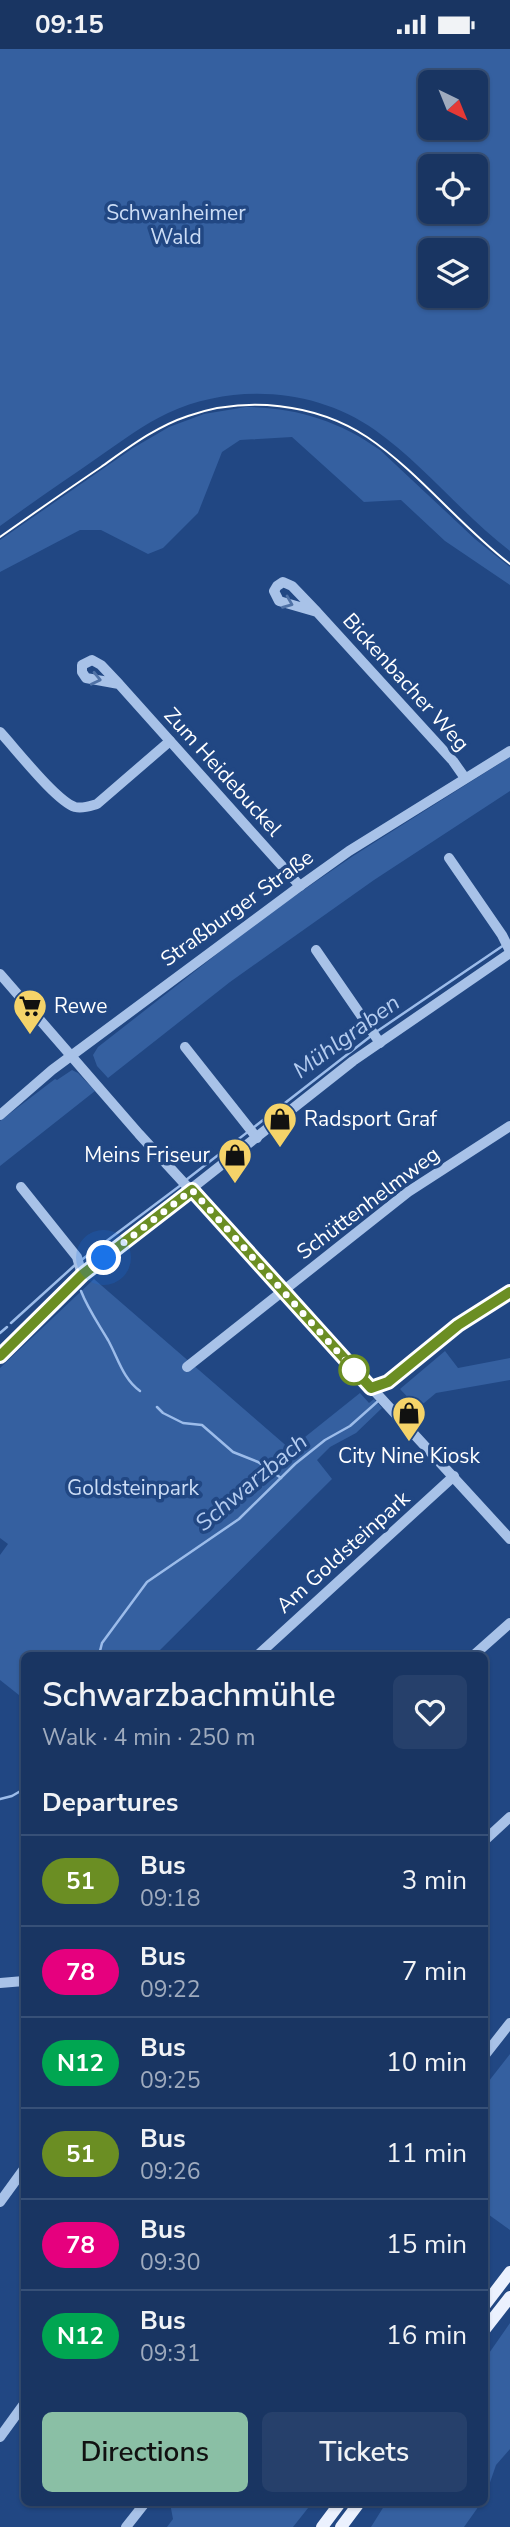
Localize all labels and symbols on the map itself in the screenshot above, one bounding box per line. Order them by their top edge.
north arrow [418,70,488,140]
park label: Schwanheimer Wald [106,199,246,251]
one-way arrow [281,595,293,609]
street label: Bickenbacher Weg [337,607,475,757]
one-way arrow [90,671,102,686]
street label: Zum Heidebuckel [158,702,289,843]
street label: Straßburger Straße [155,843,319,973]
supermarket icon: Rewe [11,987,49,1036]
water label: Mühlgraben [287,987,406,1086]
place label: Rewe [54,992,108,1020]
shop icon: Radsport Graf [261,1100,299,1149]
place label: Radsport Graf [304,1105,438,1133]
shop icon: Meins Friseur [216,1136,254,1185]
street label: Schüttenhelmweg [291,1140,445,1266]
place label: Meins Friseur [84,1141,210,1169]
your location [86,1240,121,1275]
unlabelled marker [339,1355,369,1385]
shop icon: City Nine Kiosk [390,1394,428,1443]
water label: Schwarzbach [189,1426,314,1538]
place label: City Nine Kiosk [338,1442,480,1470]
park label: Goldsteinpark [67,1474,199,1502]
street label: Am Goldsteinpark [270,1484,416,1619]

